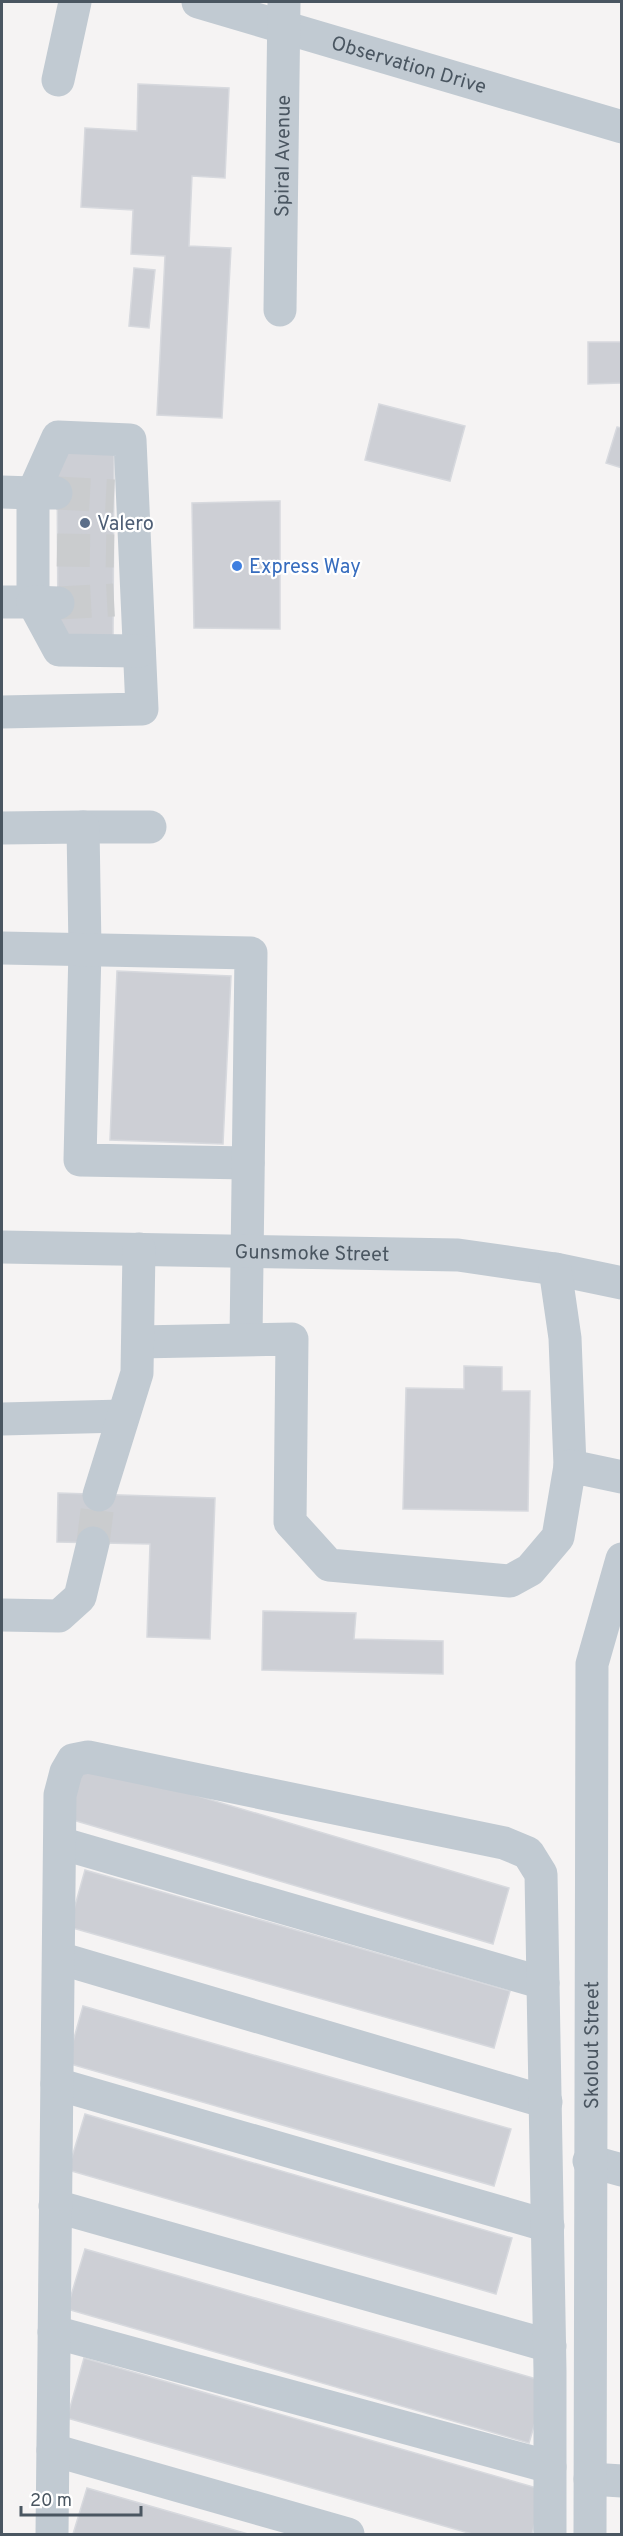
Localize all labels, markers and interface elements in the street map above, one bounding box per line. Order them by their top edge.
street label: Observation Drive [328,31,489,101]
street label: Spiral Avenue [270,95,298,217]
place label: Valero [97,512,154,538]
marker: Valero [78,516,92,530]
place label: Express Way [249,555,361,581]
marker: Express Way [230,559,244,573]
street label: Gunsmoke Street [234,1240,390,1269]
street label: Skolout Street [580,1981,606,2109]
scale bar [21,2479,141,2517]
text: 20 m [30,2490,72,2513]

